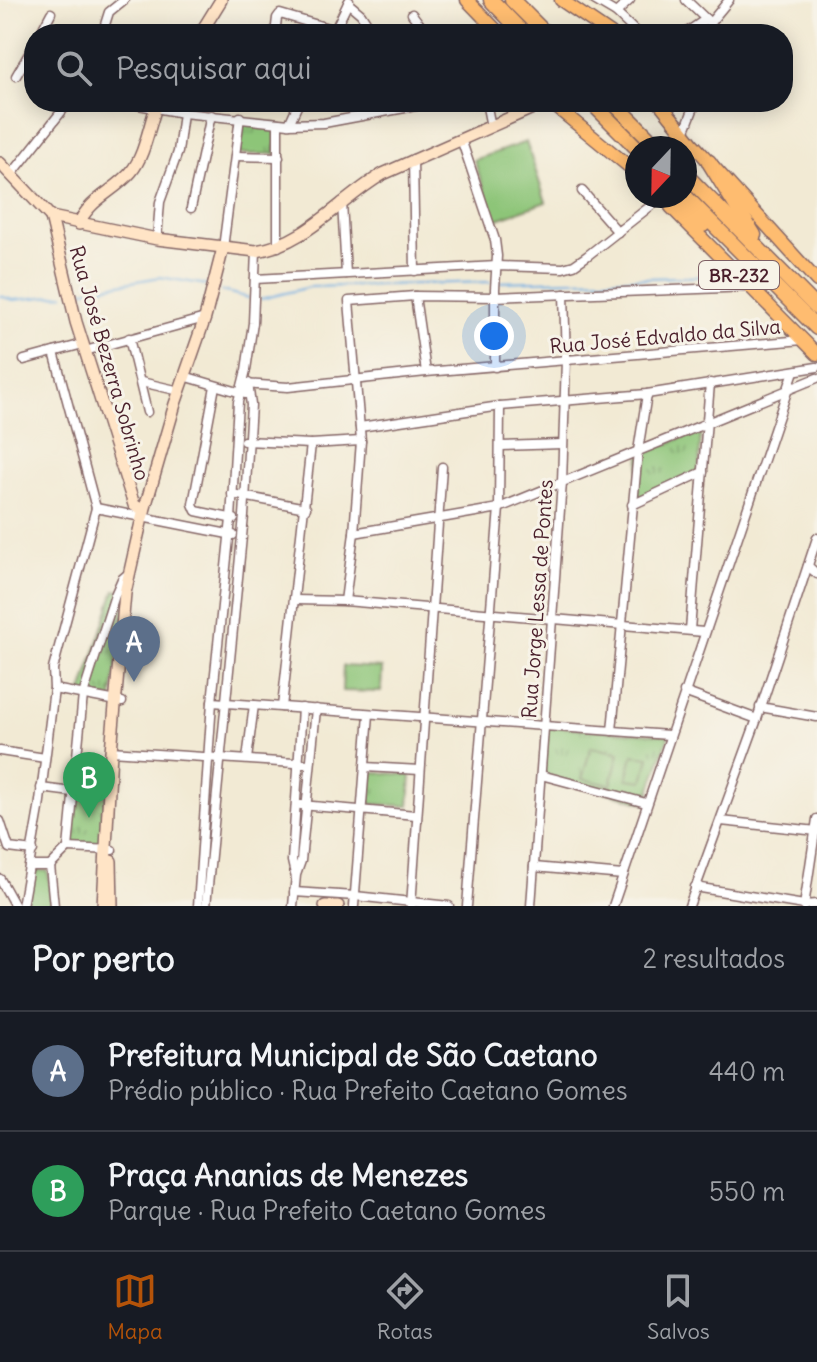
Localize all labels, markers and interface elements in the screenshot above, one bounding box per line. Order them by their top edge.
search box [24,24,793,112]
icon: search [52,46,96,90]
text: Pesquisar aqui [116,49,312,87]
north arrow [625,136,697,208]
street label: Rua José Bezerra Sobrinho [65,243,155,483]
road number: BR-232 [699,261,779,289]
street label: Rua José Edvaldo da Silva [548,313,782,359]
your location [474,316,514,356]
street label: Rua Jorge Lessa de Pontes [516,479,558,719]
pin: A [108,616,160,682]
pin: B [63,752,115,818]
text: Por perto [32,937,175,980]
text: 2 resultados [643,942,785,975]
text: Prefeitura Municipal de São Caetano [108,1036,598,1074]
text: A [50,1055,66,1088]
text: 440 m [709,1055,785,1088]
text: Prédio público · Rua Prefeito Caetano Gomes [108,1074,627,1107]
text: Praça Ananias de Menezes [108,1156,468,1194]
text: B [49,1175,67,1208]
text: 550 m [709,1175,785,1208]
text: Parque · Rua Prefeito Caetano Gomes [108,1194,546,1227]
tab: Mapa [107,1269,163,1345]
tab: Rotas [377,1269,433,1345]
tab: Salvos [647,1269,710,1345]

